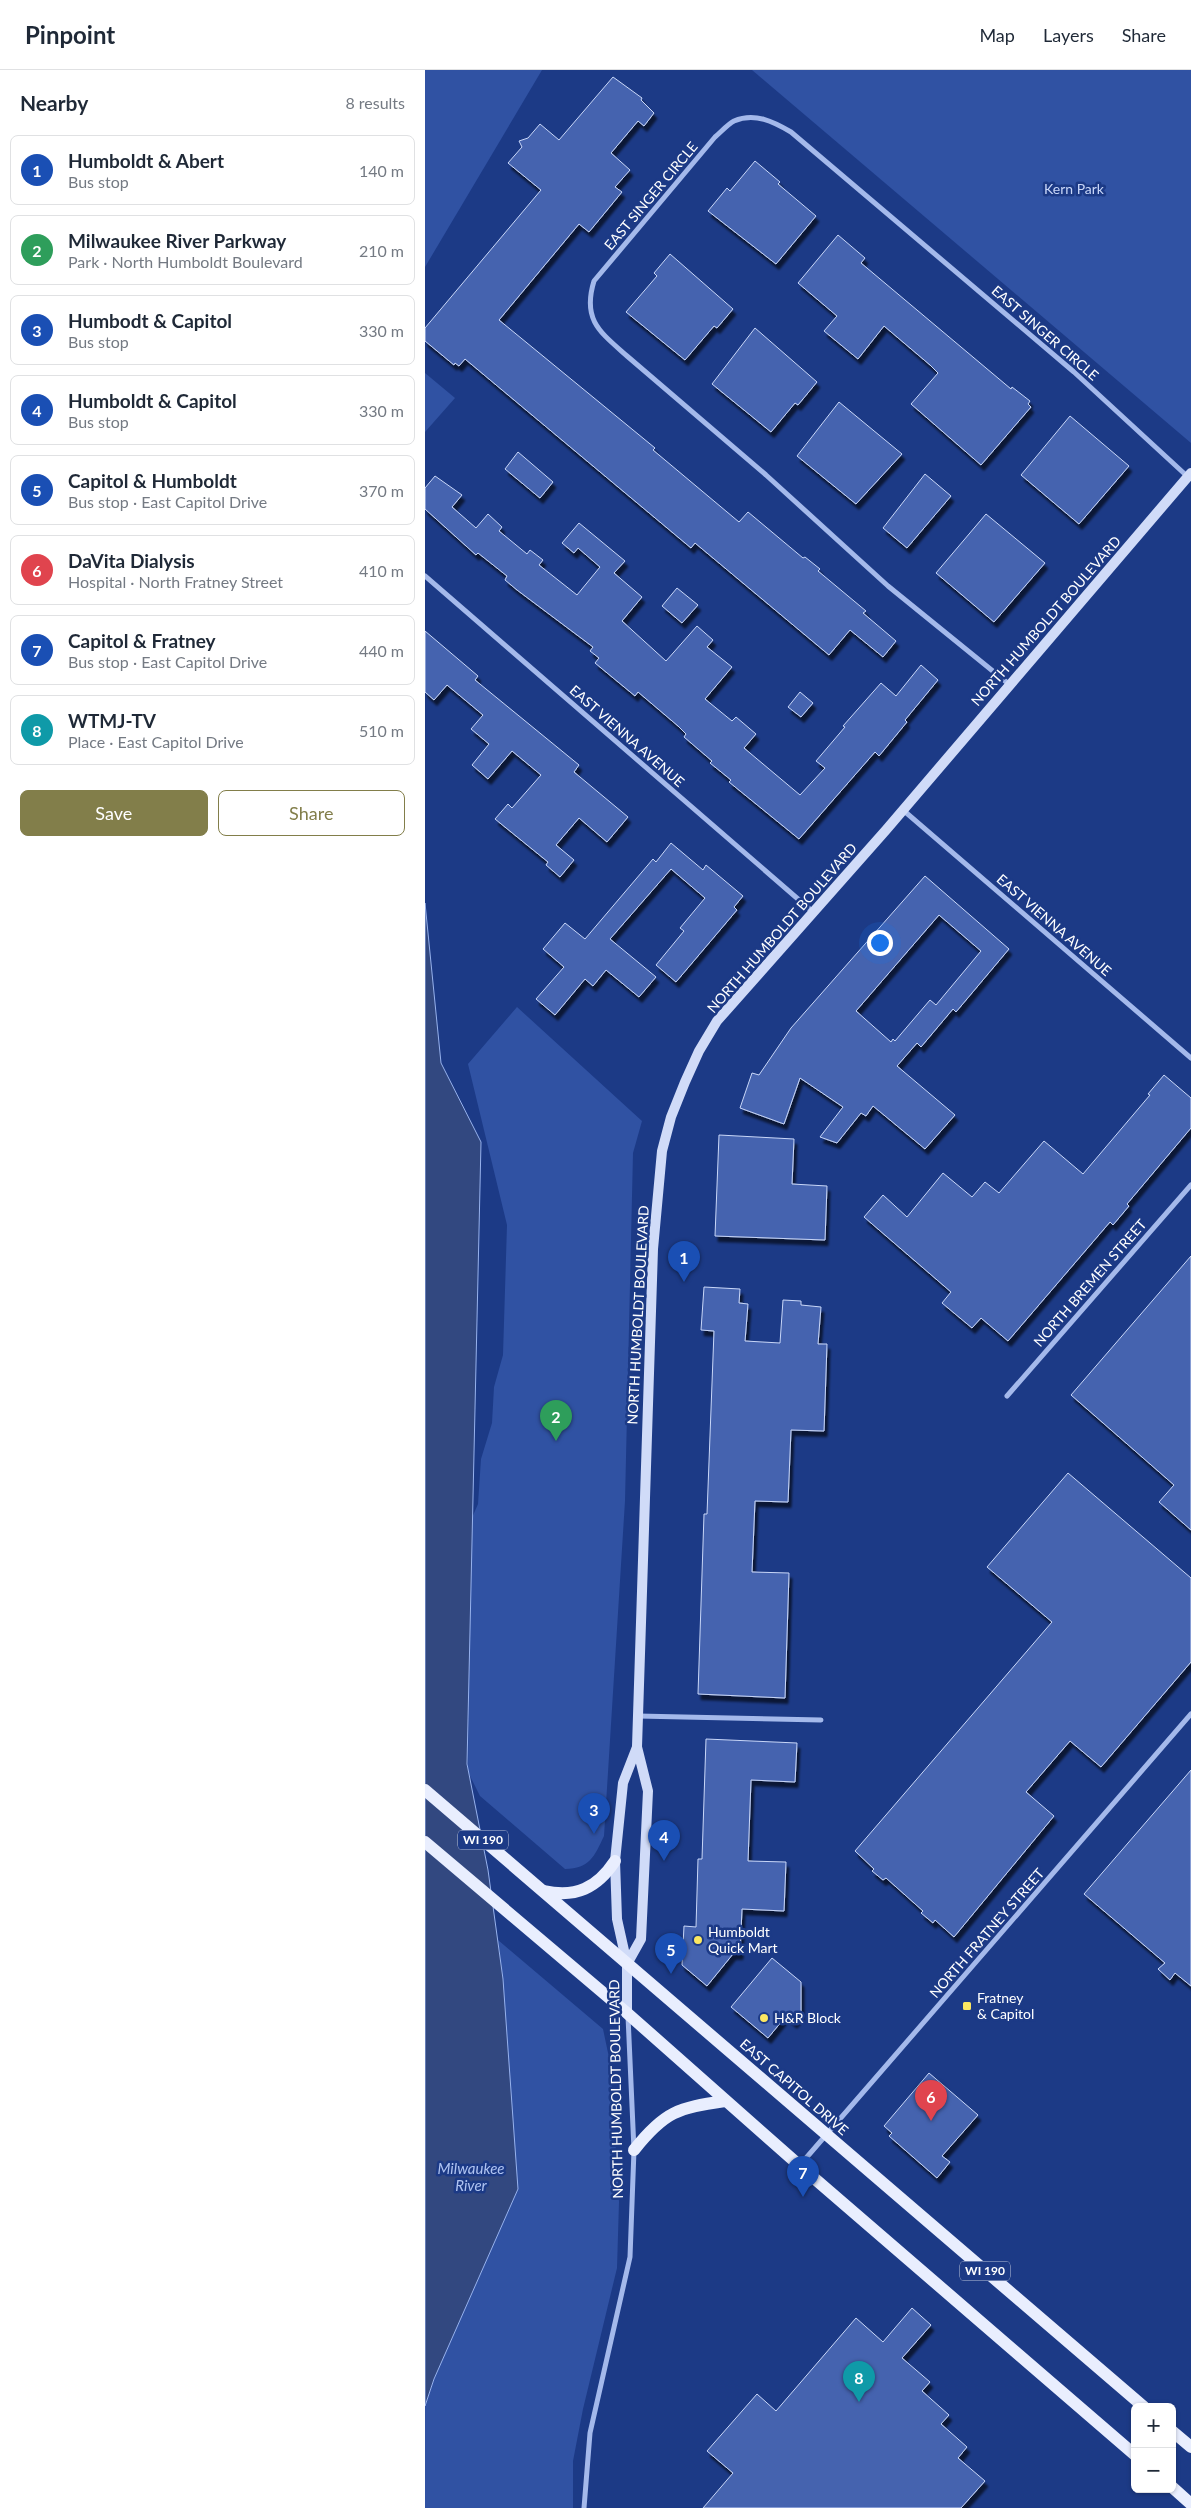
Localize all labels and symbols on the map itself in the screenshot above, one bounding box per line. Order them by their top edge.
street label: EAST SINGER CIRCLE [600,138,701,253]
park label: Kern Park [1044,180,1105,197]
street label: EAST SINGER CIRCLE [988,282,1102,384]
street label: NORTH HUMBOLDT BOULEVARD [967,532,1124,709]
street label: EAST VIENNA AVENUE [566,681,688,790]
street label: NORTH HUMBOLDT BOULEVARD [703,839,860,1016]
street label: EAST VIENNA AVENUE [993,870,1115,979]
your location [867,930,893,956]
street label: NORTH HUMBOLDT BOULEVARD [623,1205,652,1425]
street label: NORTH BREMEN STREET [1030,1215,1150,1350]
pin: 1 [668,1241,700,1282]
pin: 2 [540,1400,572,1441]
pin: 3 [578,1793,610,1834]
pin: 4 [648,1820,680,1861]
road number: WI 190 [458,1830,508,1850]
street label: NORTH FRATNEY STREET [926,1864,1048,2001]
place label: Humboldt Quick Mart [708,1923,778,1956]
pin: 5 [655,1933,687,1974]
marker: Humboldt Quick Mart [692,1934,704,1946]
street label: NORTH HUMBOLDT BOULEVARD [605,1979,626,2199]
place label: Fratney & Capitol [977,1989,1034,2022]
marker: Fratney & Capitol [961,2000,973,2012]
place label: H&R Block [774,2009,842,2026]
marker: H&R Block [758,2012,770,2024]
street label: EAST CAPITOL DRIVE [737,2035,852,2138]
pin: 6 [915,2080,947,2121]
pin: 7 [787,2156,819,2197]
water label: Milwaukee River [438,2159,504,2194]
road number: WI 190 [960,2262,1010,2280]
pin: 8 [843,2361,875,2402]

